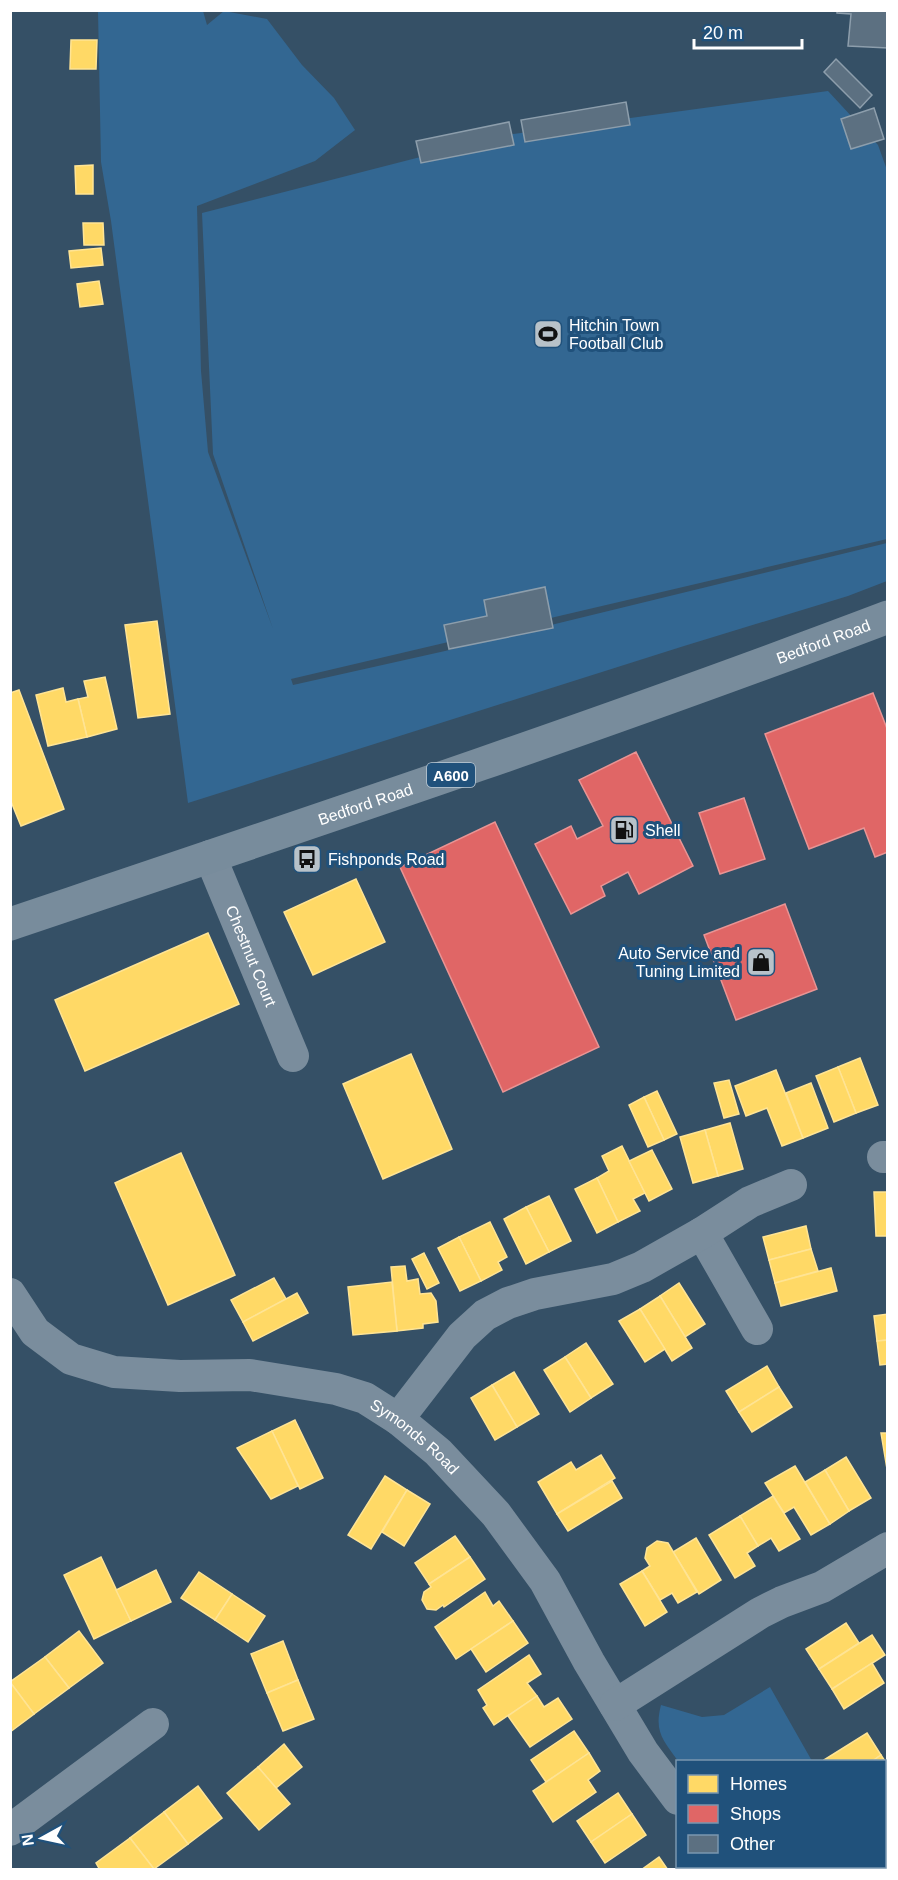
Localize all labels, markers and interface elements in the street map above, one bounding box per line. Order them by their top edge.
scale bar [694,12,802,50]
text: 20 m [703,23,743,43]
place label: Hitchin Town Football Club [569,317,663,352]
sports icon: Hitchin Town Football Club [532,318,564,350]
street label: Bedford Road [774,616,872,666]
road number: A600 [427,763,475,787]
street label: Bedford Road [316,780,415,828]
fuel station icon: Shell [608,814,640,846]
place label: Shell [645,822,681,839]
bus stop icon: Fishponds Road [291,843,323,875]
place label: Fishponds Road [328,851,445,868]
street label: Chestnut Court [223,903,280,1009]
place label: Auto Service and Tuning Limited [618,945,740,980]
shop icon: Auto Service and Tuning Limited [745,946,777,978]
street label: Symonds Road [367,1395,462,1477]
legend [676,1760,886,1868]
text: Homes [730,1774,787,1794]
text: Shops [730,1804,781,1824]
north arrow [12,1808,72,1868]
text: N [18,1833,37,1847]
text: Other [730,1834,775,1854]

